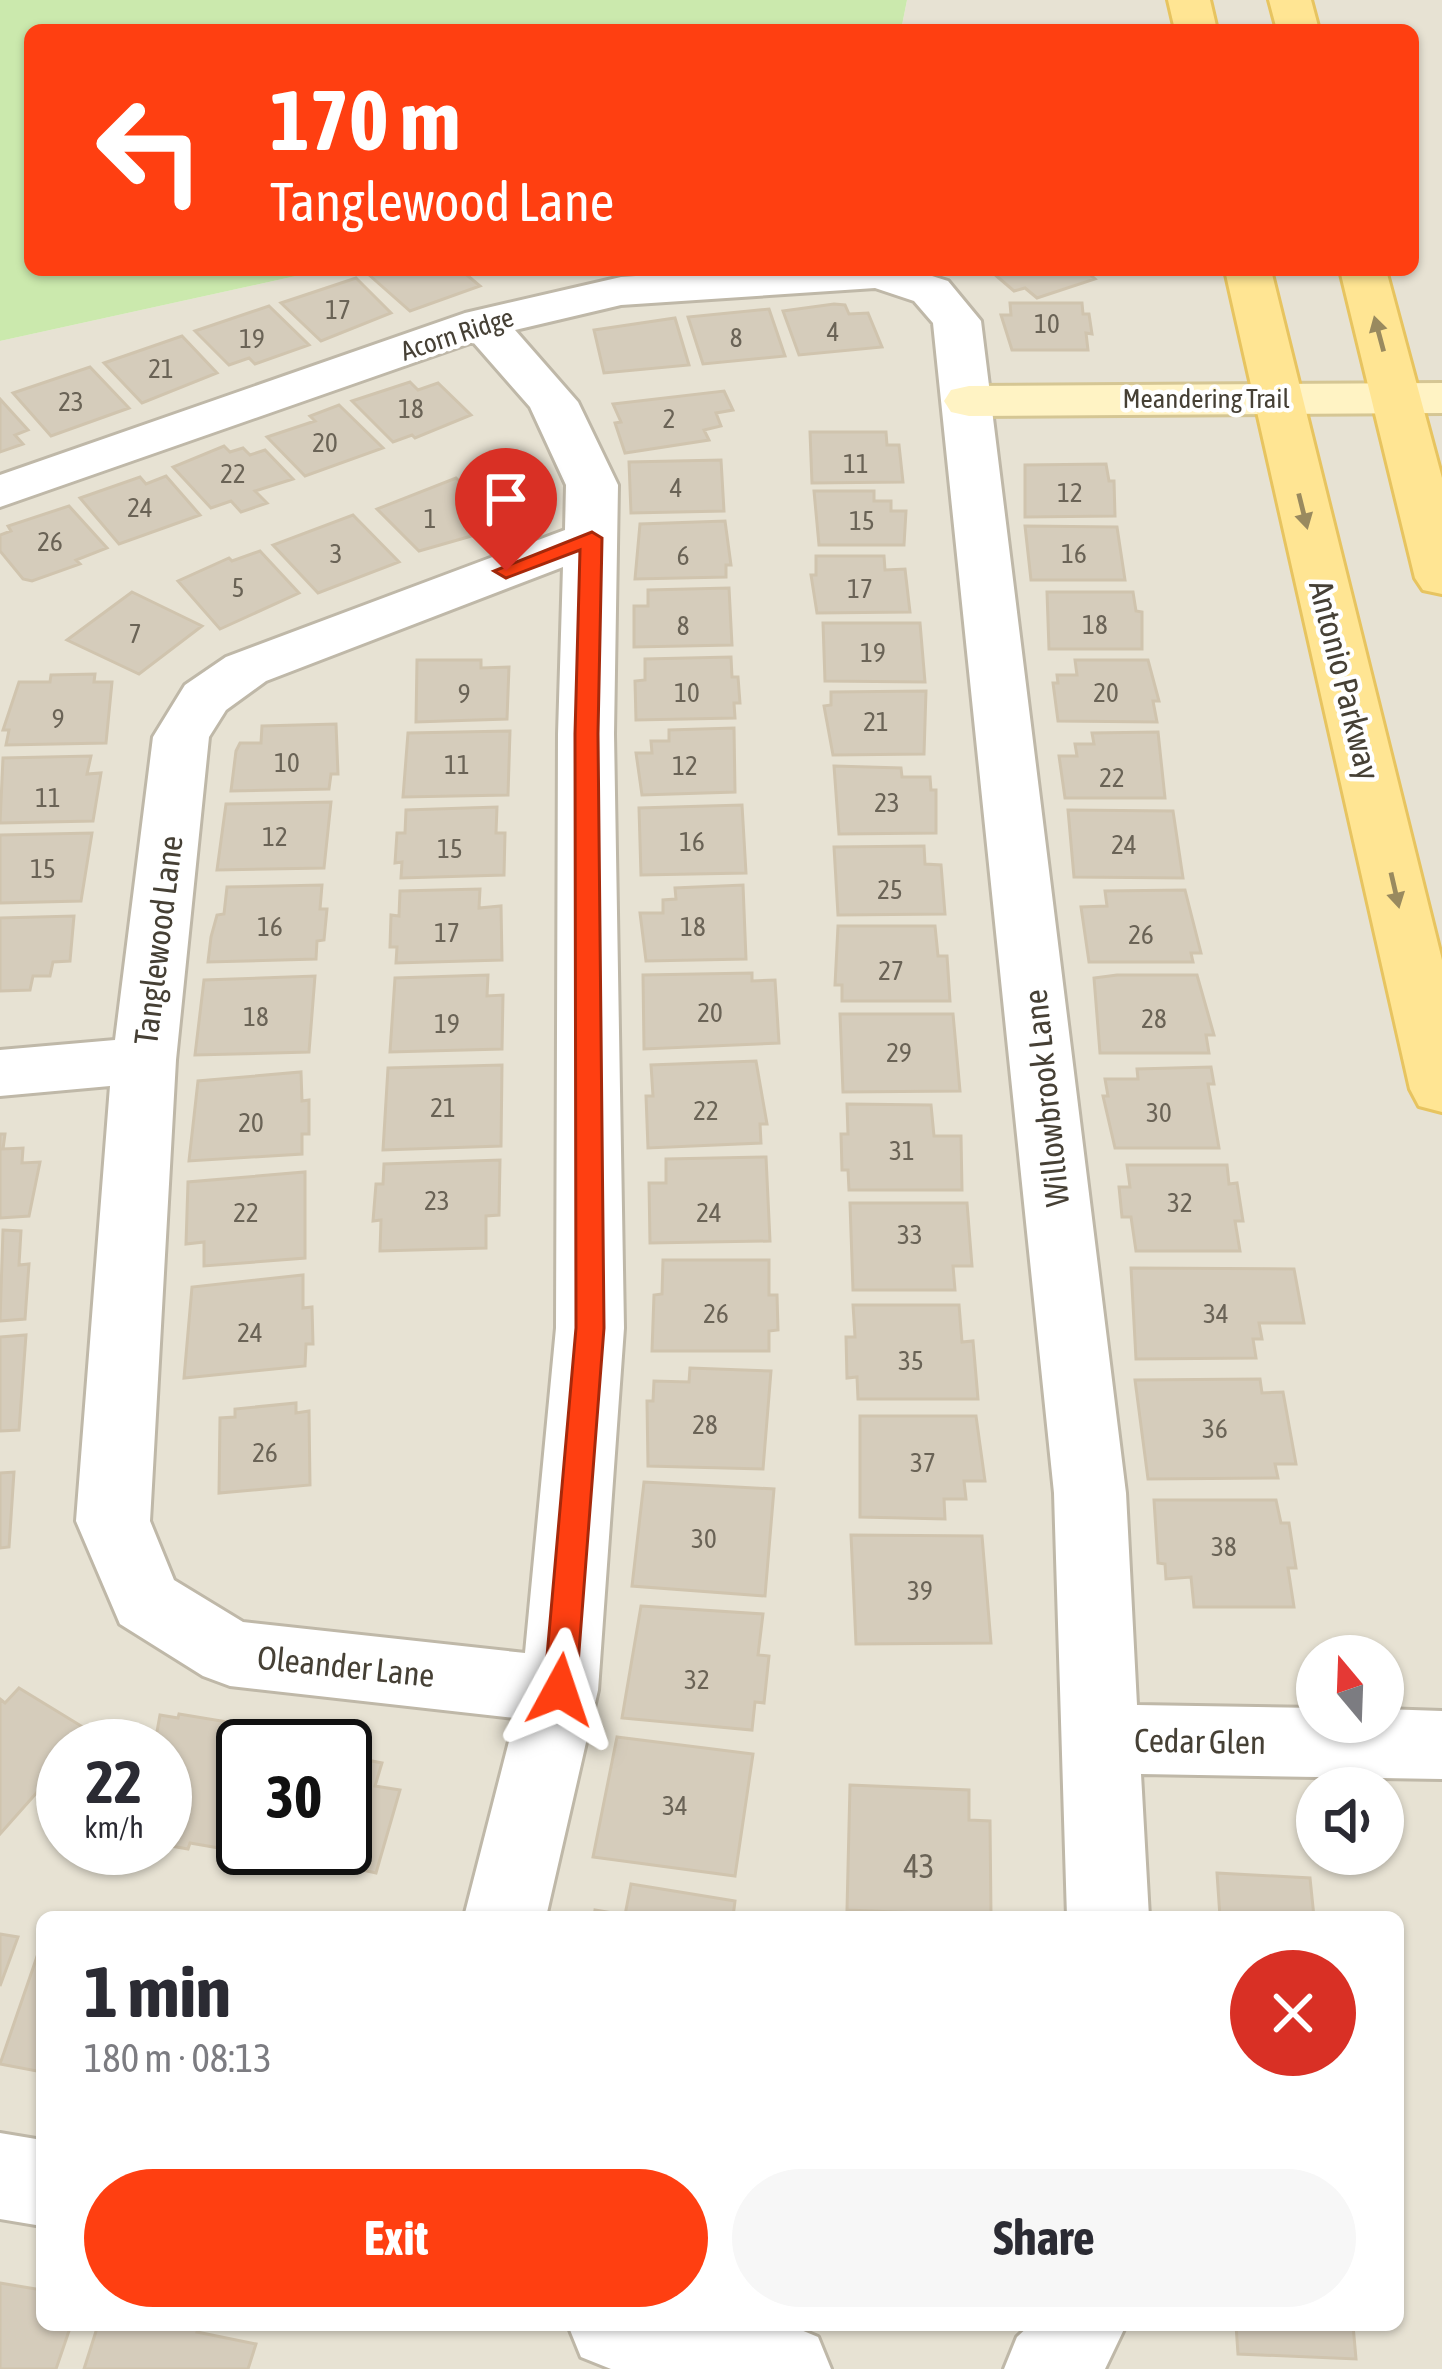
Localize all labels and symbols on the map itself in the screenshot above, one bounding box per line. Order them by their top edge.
house number: 17 [325,294,351,325]
street label: Acorn Ridge [397,301,517,367]
house number: 10 [1034,308,1060,339]
one-way arrow [1369,315,1388,352]
house number: 4 [827,316,839,347]
house number: 8 [730,322,742,353]
house number: 19 [239,323,265,354]
house number: 21 [148,353,174,384]
street label: Meandering Trail [1122,383,1290,414]
house number: 23 [58,386,84,417]
house number: 18 [398,393,424,424]
house number: 2 [663,403,675,434]
house number: 20 [312,427,338,458]
pin [455,448,557,571]
house number: 11 [843,448,869,479]
house number: 22 [220,458,246,489]
house number: 4 [670,472,682,503]
house number: 12 [1057,477,1083,508]
house number: 24 [127,492,153,523]
one-way arrow [1294,493,1313,530]
house number: 1 [424,503,436,534]
house number: 15 [849,505,875,536]
house number: 26 [37,526,63,557]
house number: 3 [330,538,342,569]
house number: 16 [1061,538,1087,569]
house number: 6 [677,540,689,571]
house number: 5 [232,572,244,603]
house number: 17 [847,573,873,604]
street label: Antonio Parkway [1302,576,1388,784]
house number: 18 [1082,609,1108,640]
house number: 8 [677,610,689,641]
house number: 7 [129,618,141,649]
house number: 19 [860,637,886,668]
house number: 10 [674,677,700,708]
house number: 20 [1093,677,1119,708]
house number: 9 [458,678,470,709]
house number: 9 [52,703,64,734]
house number: 21 [863,706,889,737]
house number: 10 [274,747,300,778]
house number: 11 [444,749,470,780]
house number: 12 [672,750,698,781]
house number: 22 [1099,762,1125,793]
house number: 11 [35,782,61,813]
house number: 23 [874,787,900,818]
house number: 12 [262,821,288,852]
house number: 16 [679,826,705,857]
house number: 24 [1111,829,1137,860]
street label: Tanglewood Lane [126,833,190,1047]
house number: 15 [437,833,463,864]
house number: 15 [30,853,56,884]
one-way arrow [1386,871,1405,908]
house number: 25 [877,874,903,905]
house number: 16 [257,911,283,942]
house number: 18 [680,911,706,942]
house number: 17 [434,917,460,948]
house number: 26 [1128,919,1154,950]
house number: 27 [878,955,904,986]
street label: Willowbrook Lane [1016,988,1076,1208]
house number: 20 [697,997,723,1028]
house number: 18 [243,1001,269,1032]
house number: 28 [1141,1003,1167,1034]
house number: 19 [434,1008,460,1039]
house number: 29 [886,1037,912,1068]
house number: 21 [430,1092,456,1123]
house number: 22 [693,1095,719,1126]
house number: 30 [1146,1097,1172,1128]
house number: 20 [238,1107,264,1138]
house number: 31 [889,1135,915,1166]
house number: 23 [424,1185,450,1216]
house number: 32 [1167,1187,1193,1218]
house number: 22 [233,1197,259,1228]
house number: 24 [696,1197,722,1228]
house number: 33 [897,1219,923,1250]
house number: 26 [703,1298,729,1329]
house number: 34 [1203,1298,1229,1329]
house number: 24 [237,1317,263,1348]
house number: 35 [898,1345,924,1376]
house number: 28 [692,1409,718,1440]
house number: 36 [1202,1413,1228,1444]
house number: 26 [252,1437,278,1468]
house number: 37 [910,1447,936,1478]
house number: 30 [691,1523,717,1554]
house number: 38 [1211,1531,1237,1562]
house number: 39 [907,1575,933,1606]
position arrow [497,1627,623,1753]
north arrow [1296,1635,1404,1743]
street label: Oleander Lane [255,1638,437,1694]
house number: 32 [684,1664,710,1695]
speed limit sign: 30 [216,1719,372,1875]
street label: Cedar Glen [1134,1721,1266,1761]
house number: 34 [662,1790,688,1821]
house number: 43 [903,1847,935,1885]

